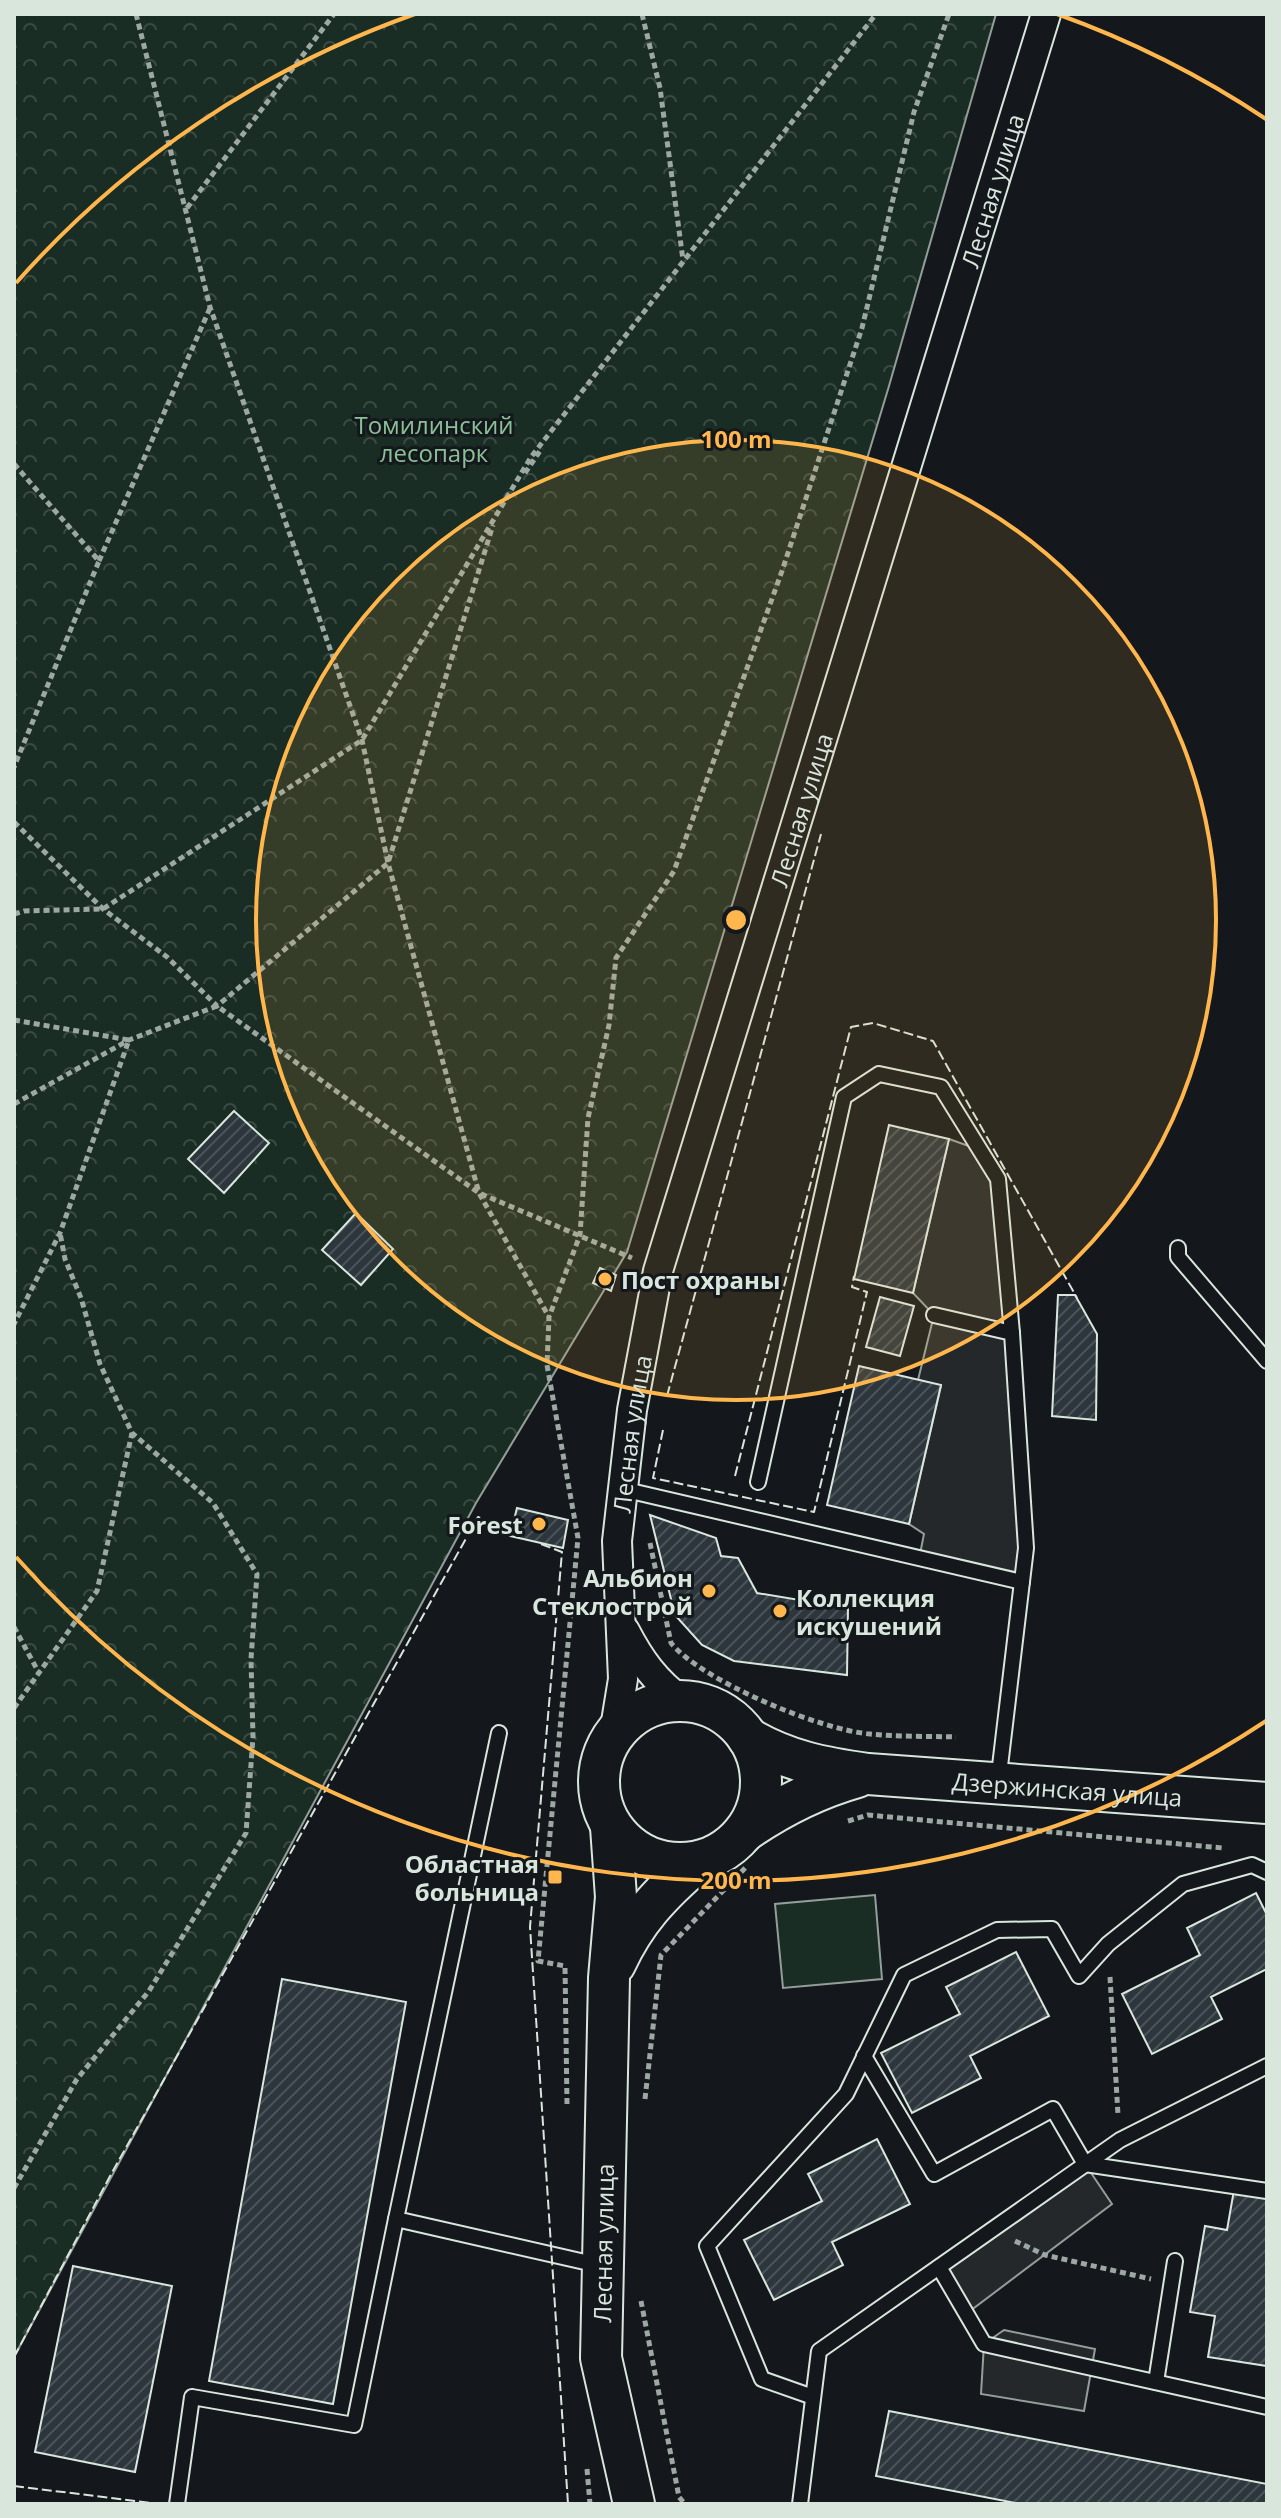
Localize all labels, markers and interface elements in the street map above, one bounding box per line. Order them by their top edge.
street label: Лесная улица [952,109,1031,271]
park label: Томилинский лесопарк [354,408,514,469]
text: 100 m [701,422,771,455]
street label: Лесная улица [761,729,840,891]
centre of rings [722,906,750,934]
place label: Пост охраны [621,1263,780,1296]
marker: Пост охраны [596,1270,614,1288]
street label: Лесная улица [604,1352,659,1515]
place label: Forest [448,1508,523,1541]
marker: Forest [530,1515,548,1533]
place label: Альбион Стеклострой [532,1561,693,1622]
place label: Коллекция искушений [796,1581,942,1642]
marker: Альбион Стеклострой [700,1582,718,1600]
marker: Коллекция искушений [771,1602,789,1620]
street label: Дзержинская улица [951,1764,1183,1813]
place label: Областная больница [405,1847,539,1908]
text: 200 m [701,1863,771,1896]
marker: Областная больница [546,1868,564,1886]
street label: Лесная улица [585,2163,621,2323]

